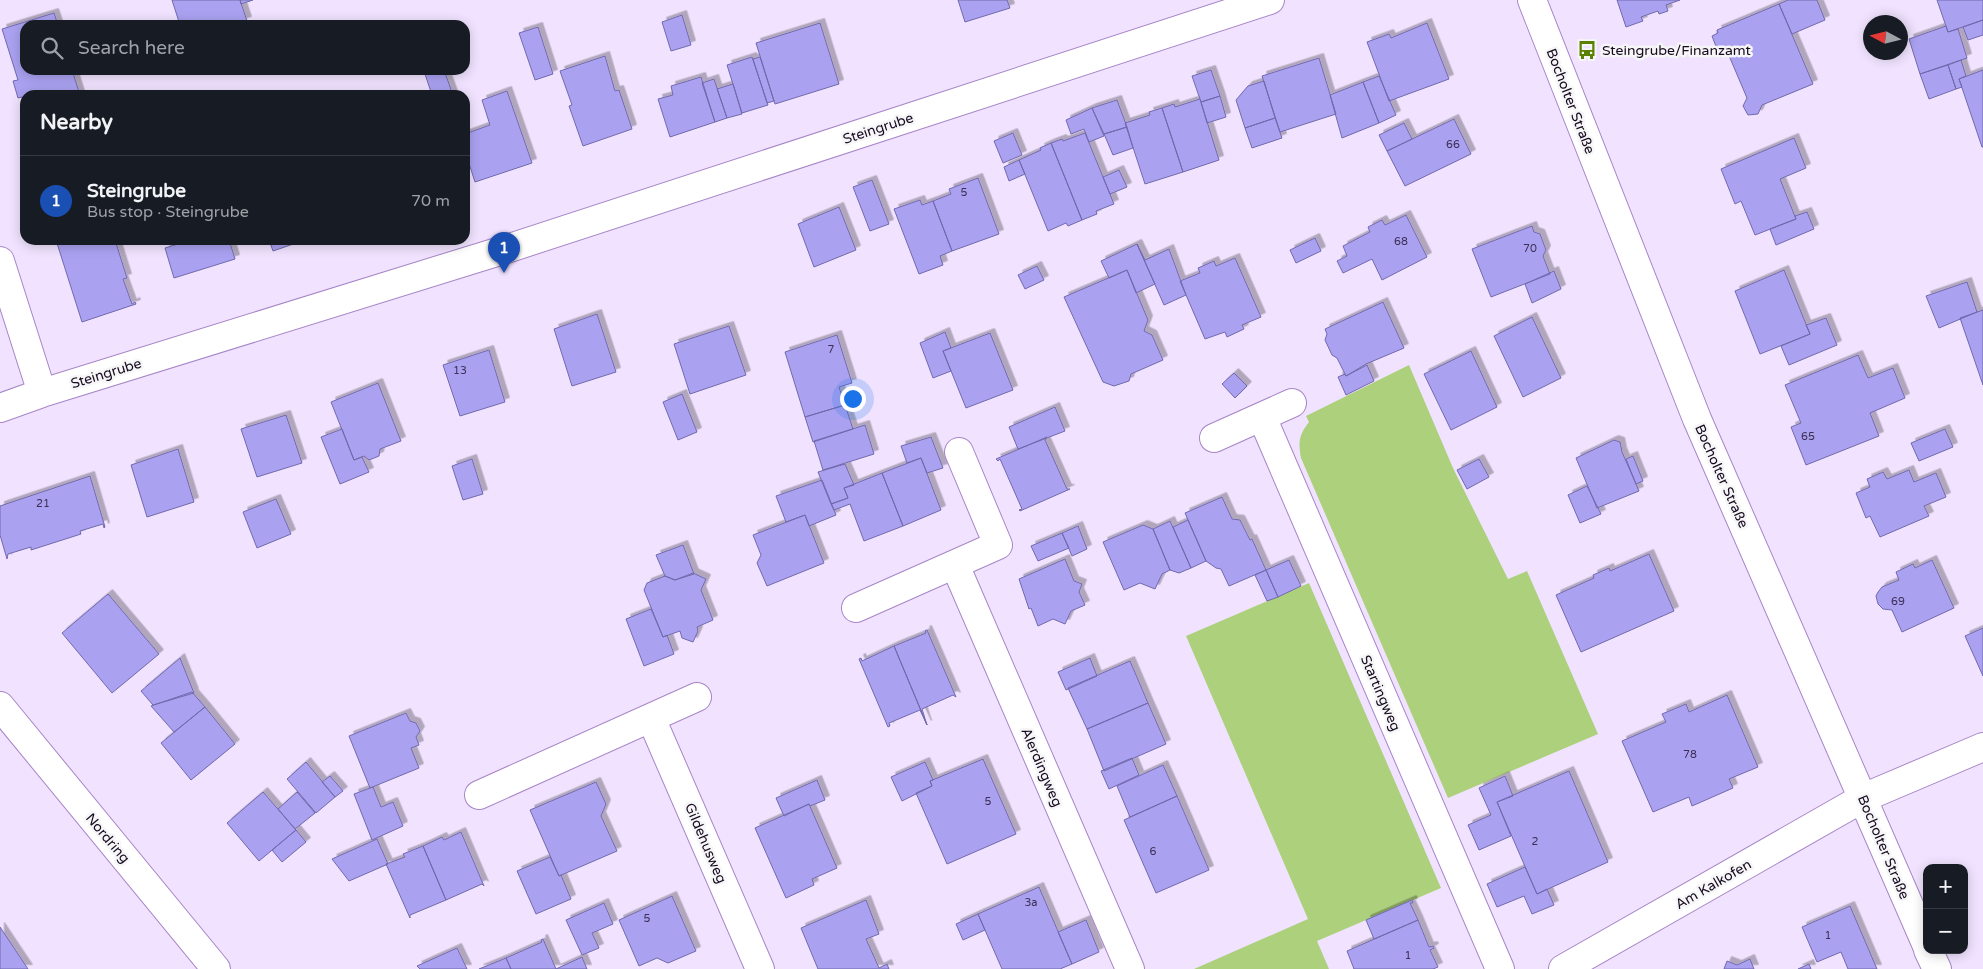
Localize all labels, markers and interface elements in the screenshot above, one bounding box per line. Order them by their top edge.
north arrow [1863,15,1908,60]
search box [20,20,470,75]
icon: search [38,34,66,62]
text: Search here [78,37,185,59]
bus stop icon: Steingrube/Finanzamt [1576,39,1598,61]
place label: Steingrube/Finanzamt [1602,42,1751,59]
street label: Bocholter Straße [1543,46,1598,156]
street label: Steingrube [841,109,916,148]
text: Nearby [40,110,113,135]
house number: 66 [1446,138,1460,151]
text: Steingrube [87,180,186,202]
house number: 5 [961,186,968,199]
text: 1 [51,191,61,211]
text: 70 m [411,191,450,211]
text: Bus stop · Steingrube [87,202,249,222]
pin: 1 [488,232,520,273]
house number: 68 [1394,235,1408,248]
house number: 70 [1523,242,1537,255]
house number: 7 [828,343,835,356]
street label: Steingrube [69,355,144,392]
house number: 13 [453,364,467,377]
your location [840,386,866,412]
street label: Bocholter Straße [1691,422,1752,531]
house number: 65 [1801,430,1815,443]
house number: 21 [36,497,50,510]
house number: 69 [1891,595,1905,608]
street label: Startingweg [1357,653,1404,734]
street label: Alerdingweg [1017,725,1066,809]
house number: 78 [1683,748,1697,761]
street label: Bocholter Straße [1854,792,1913,902]
house number: 5 [985,795,992,808]
street label: Gildehusweg [681,800,730,886]
street label: Nordring [82,810,133,867]
house number: 2 [1532,835,1539,848]
house number: 6 [1150,845,1157,858]
street label: Am Kalkofen [1672,856,1754,913]
map controls [1923,864,1968,954]
button: + [1923,864,1968,909]
house number: 3a [1024,896,1038,909]
button: − [1923,909,1968,954]
house number: 5 [644,912,651,925]
house number: 1 [1825,929,1831,942]
house number: 1 [1405,949,1411,962]

